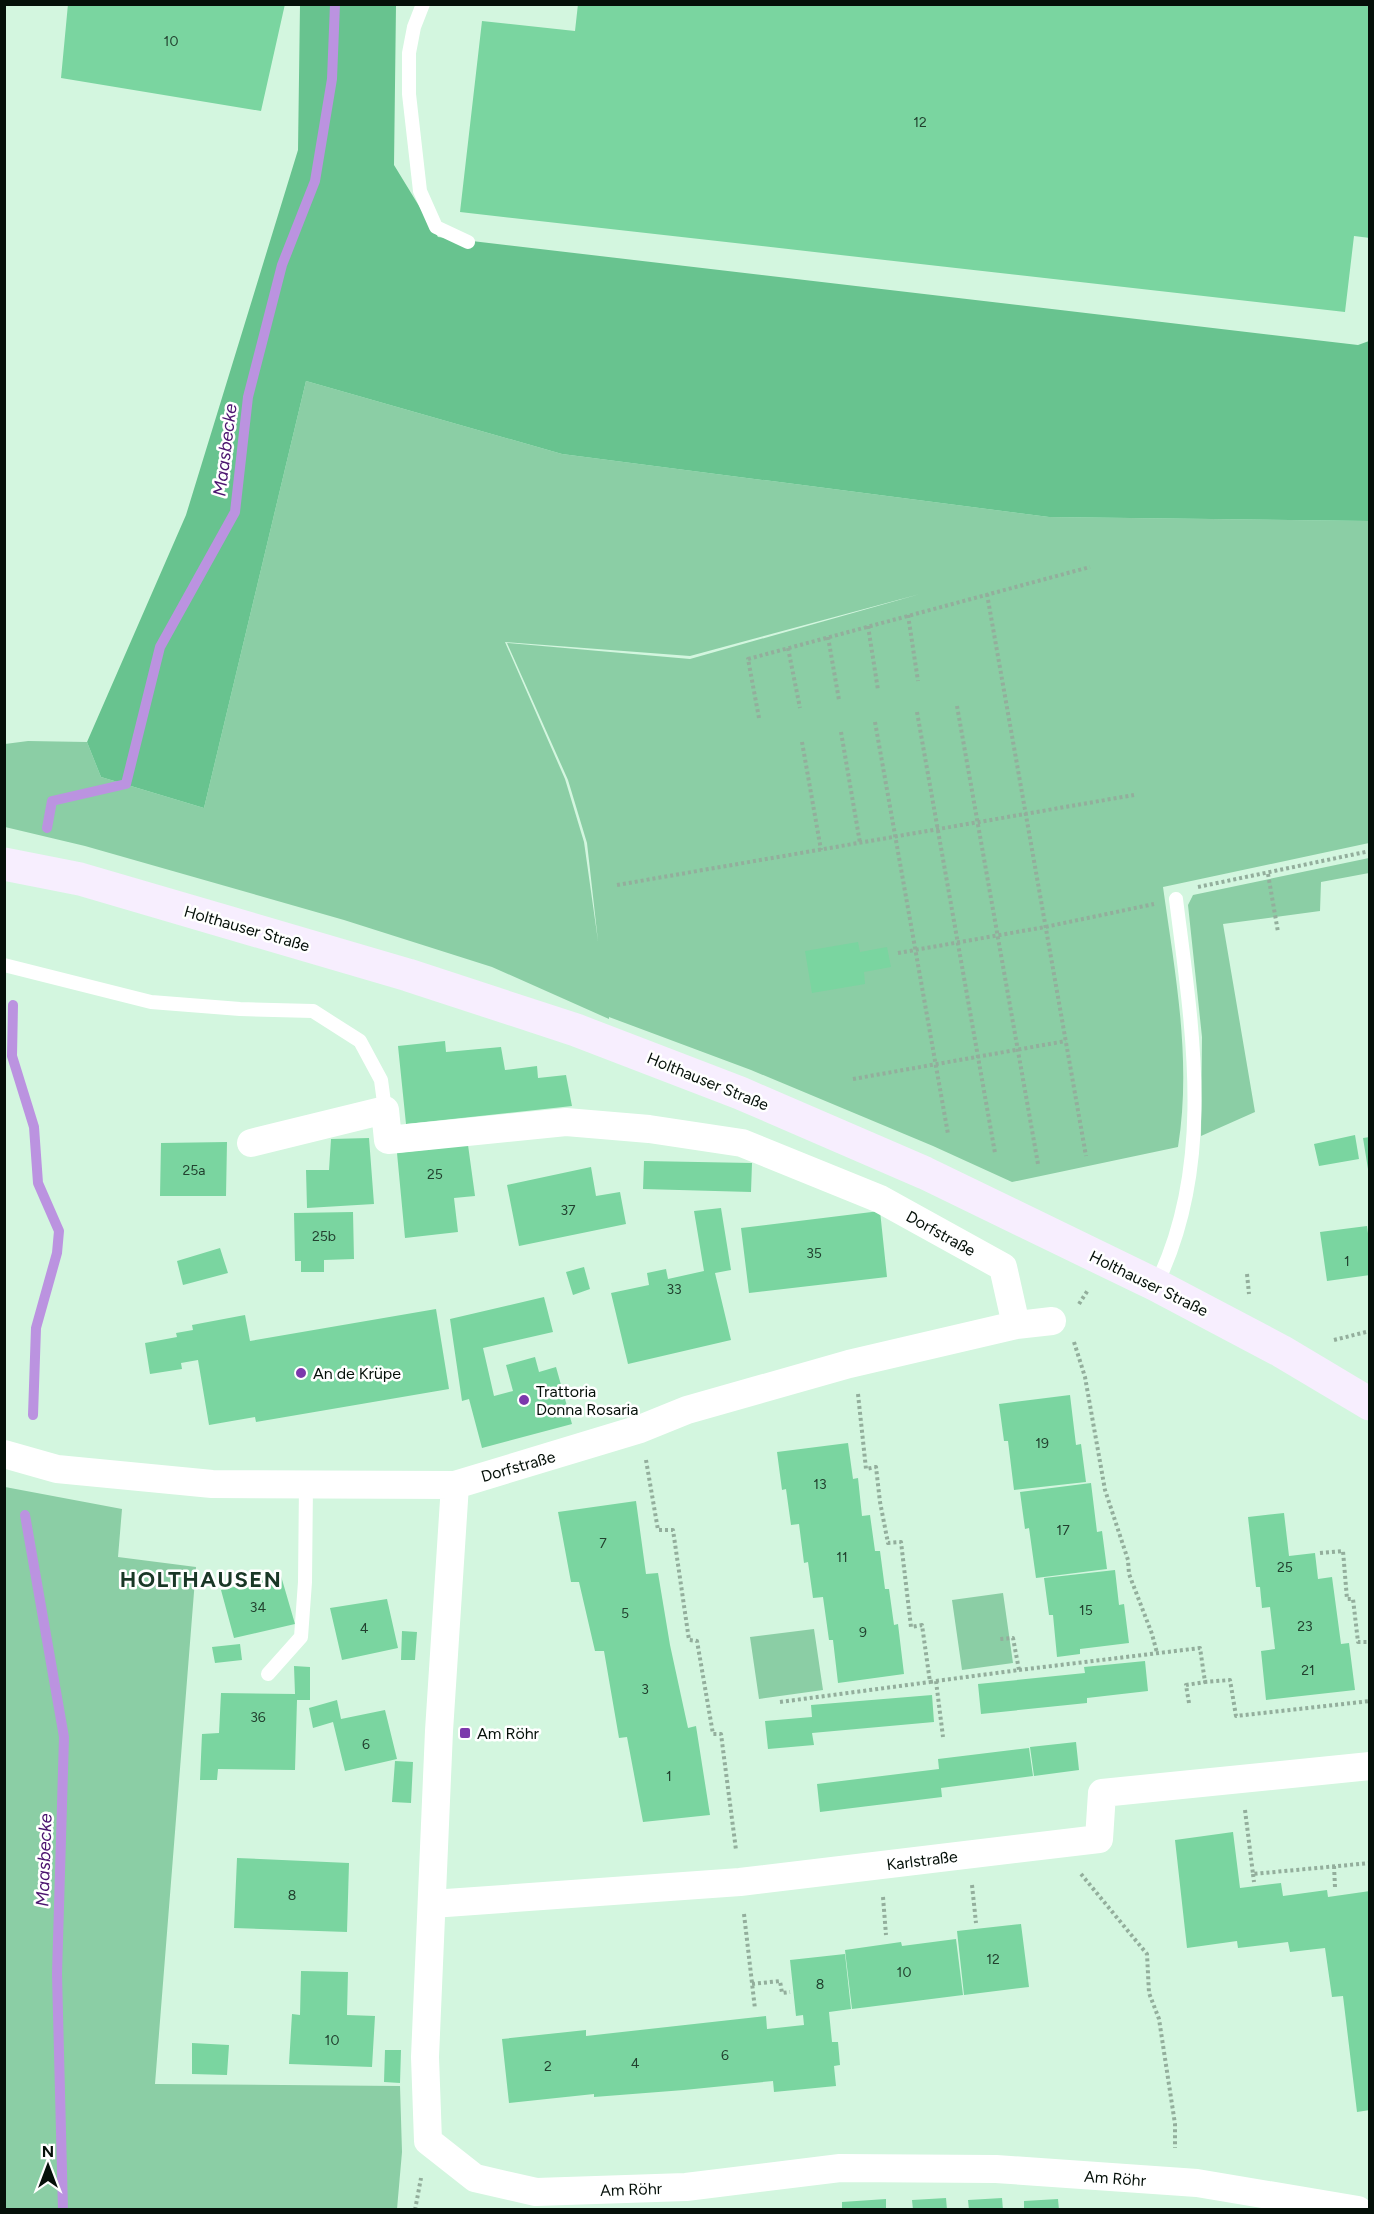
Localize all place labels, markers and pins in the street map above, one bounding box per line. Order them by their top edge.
place label: An de Krüpe [313,1364,401,1383]
marker: An de Krüpe [294,1366,308,1380]
place label: Trattoria Donna Rosaria [536,1382,638,1419]
marker: Trattoria Donna Rosaria [517,1393,531,1407]
place label: Am Röhr [477,1724,540,1743]
marker: Am Röhr [458,1726,472,1740]

